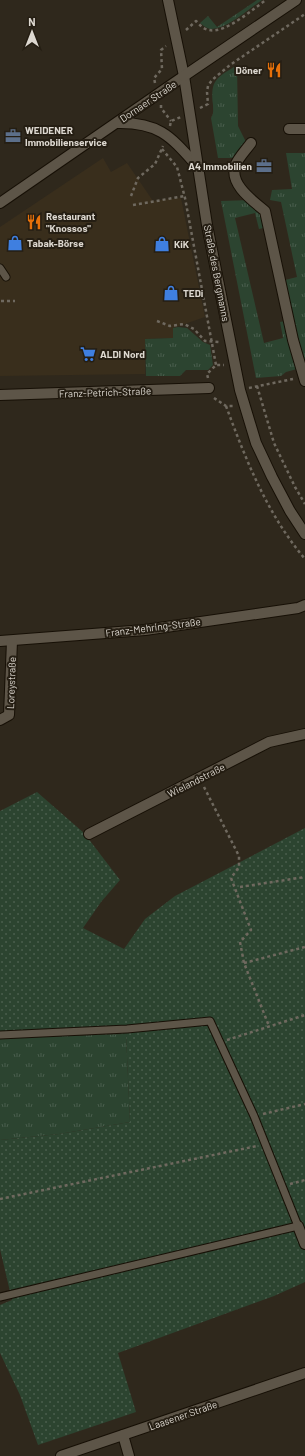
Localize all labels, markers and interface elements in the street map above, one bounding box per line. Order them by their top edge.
north arrow [12,12,52,52]
text: N [28,15,36,28]
restaurant icon: Döner [265,61,283,79]
place label: Döner [236,64,262,76]
street label: Dornaer Straße [117,78,179,124]
place label: WEIDENER Immobilienservice [25,124,107,148]
office icon: WEIDENER Immobilienservice [4,127,22,145]
office icon: A4 Immobilien [255,157,273,175]
place label: A4 Immobilien [188,160,252,172]
place label: Restaurant "Knossos" [46,210,96,234]
restaurant icon: Restaurant "Knossos" [25,213,43,231]
street label: Straße des Bergmanns [202,224,232,322]
shop icon: Tabak-Börse [6,234,24,252]
shop icon: KiK [153,235,171,253]
place label: Tabak-Börse [27,237,84,249]
place label: KiK [174,238,190,250]
shop icon: TEDi [162,284,180,302]
place label: TEDi [183,287,204,299]
supermarket icon: ALDI Nord [79,345,97,363]
place label: ALDI Nord [100,348,145,360]
street label: Franz-Petrich-Straße [59,384,151,400]
street label: Franz-Mehring-Straße [105,615,201,639]
street label: Loreystraße [4,657,18,709]
street label: Wielandstraße [165,760,227,800]
street label: Laasener Straße [147,1398,219,1432]

